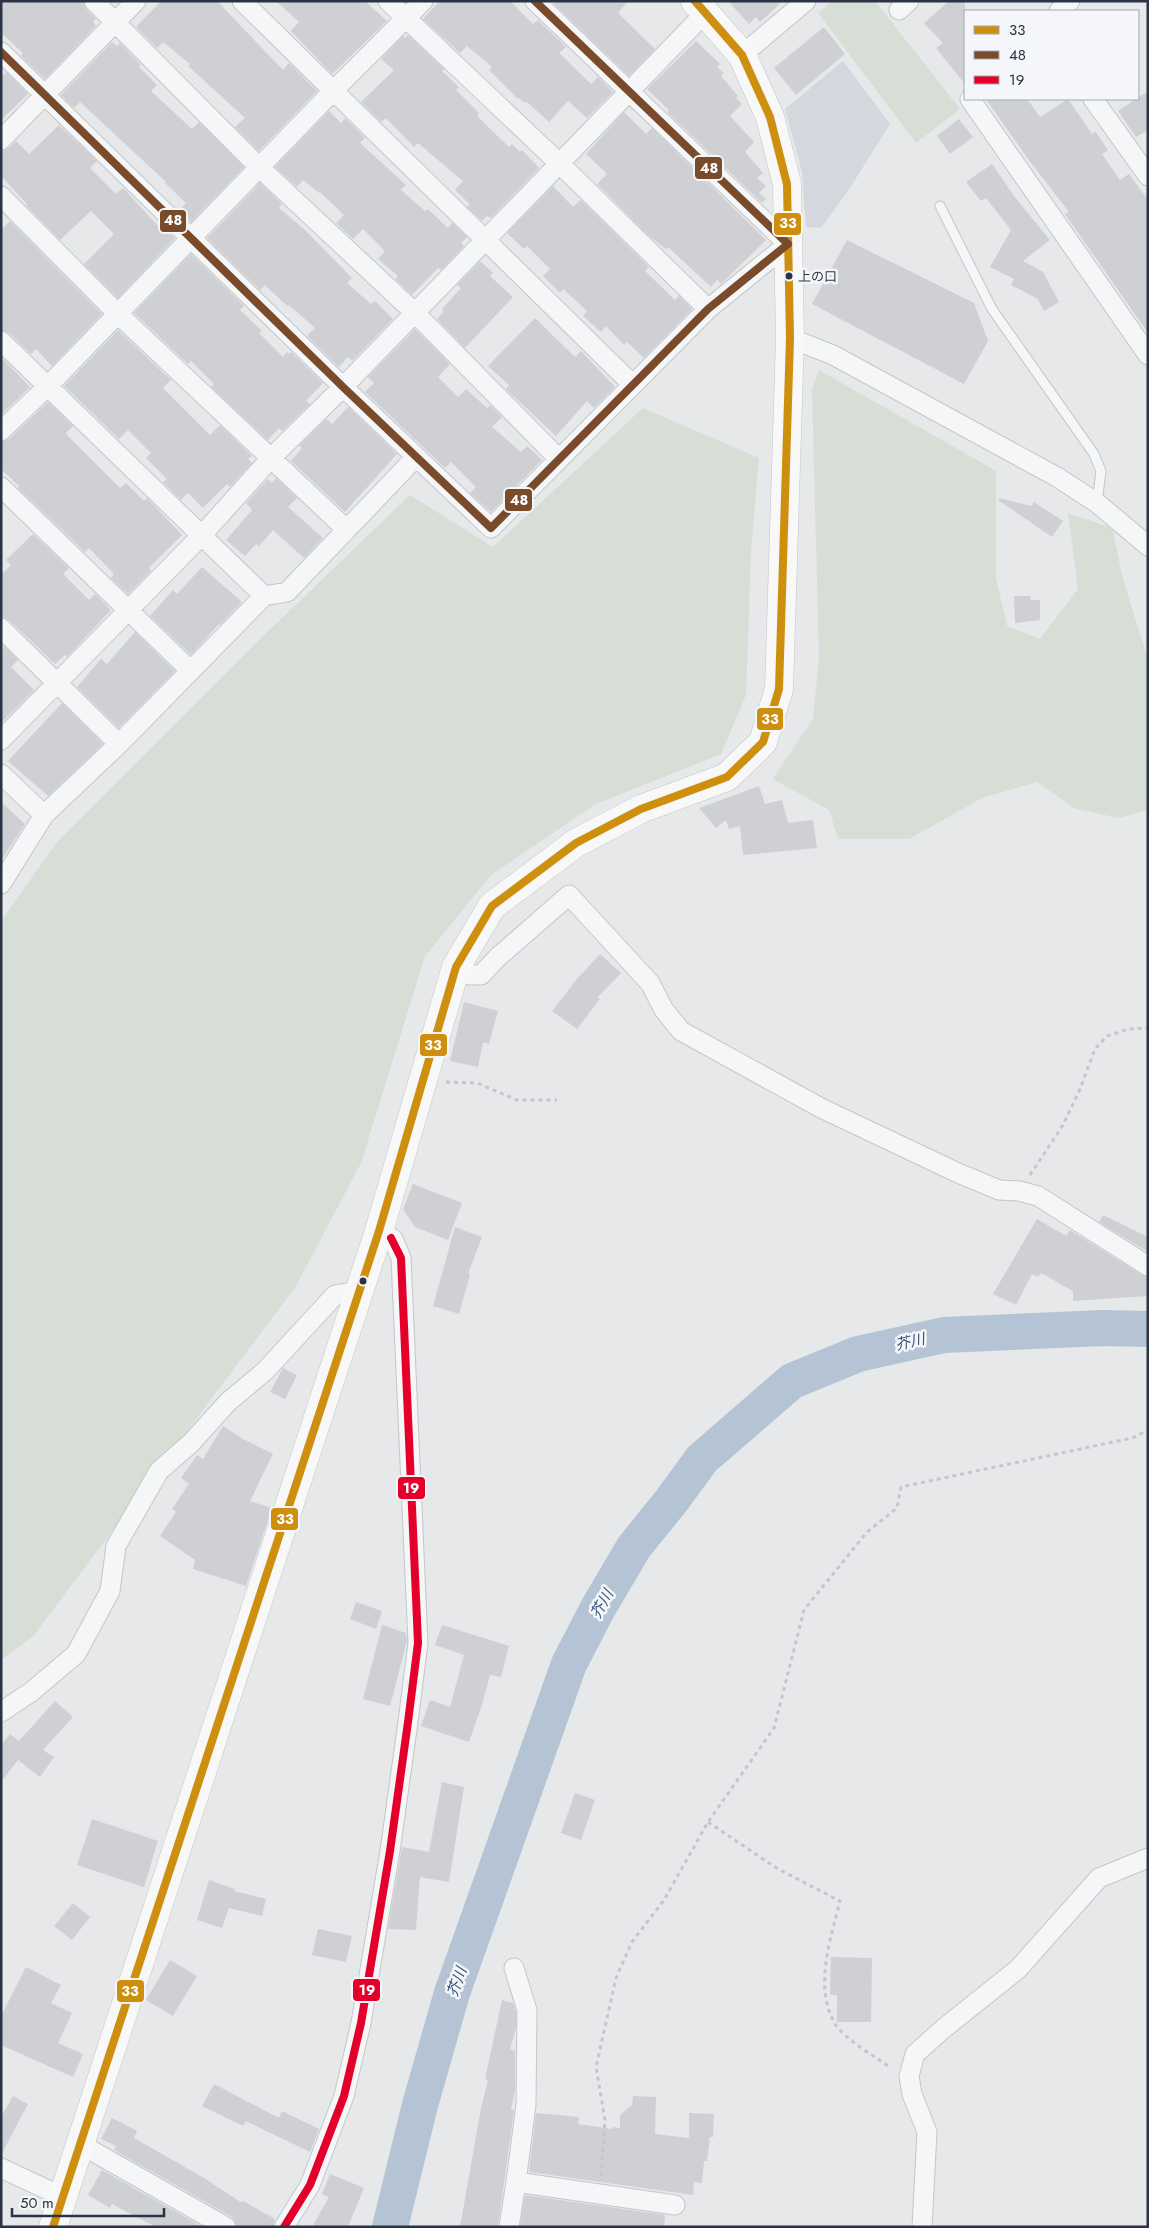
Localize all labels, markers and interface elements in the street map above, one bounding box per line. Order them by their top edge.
legend [964,10,1139,100]
text: 33 [1009,19,1025,41]
text: 48 [1009,44,1026,66]
text: 19 [1009,69,1024,91]
line badge: 48 [694,156,723,180]
text: 48 [700,158,718,178]
line badge: 48 [159,209,187,233]
text: 48 [164,210,182,230]
line badge: 33 [773,212,802,236]
text: 33 [779,213,797,233]
place label: 上の口 [798,267,837,286]
marker: 上の口 [784,271,794,281]
line badge: 48 [504,488,533,512]
text: 48 [510,490,528,510]
line badge: 33 [756,707,784,731]
text: 33 [761,709,779,729]
line badge: 33 [419,1033,448,1057]
text: 33 [424,1035,442,1055]
unlabelled marker [358,1276,368,1286]
water label: 芥川 [893,1327,929,1356]
line badge: 19 [397,1476,426,1500]
text: 19 [403,1478,419,1498]
line badge: 33 [270,1507,299,1531]
text: 33 [276,1509,294,1529]
water label: 芥川 [585,1584,620,1622]
water label: 芥川 [442,1962,473,2000]
line badge: 19 [352,1978,381,2002]
line badge: 33 [116,1979,145,2003]
text: 19 [359,1980,375,2000]
text: 33 [121,1981,139,2001]
scale bar [12,2186,165,2218]
text: 50 m [20,2192,54,2214]

